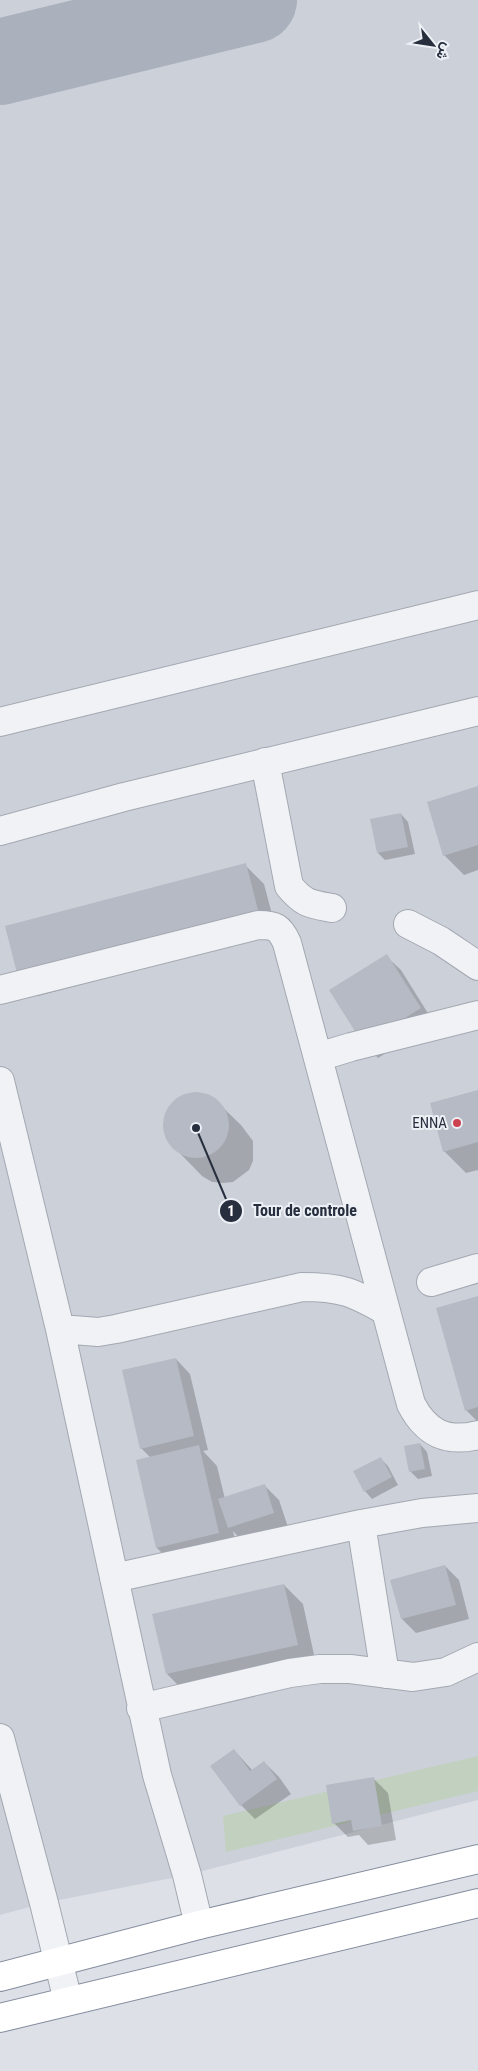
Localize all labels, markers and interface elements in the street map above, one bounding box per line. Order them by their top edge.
north arrow [408,20,458,70]
text: ش [432,40,455,63]
place label: ENNA [412,1114,447,1132]
marker: ENNA [451,1117,463,1129]
callout: Tour de controle [218,1195,367,1226]
text: Tour de controle [253,1201,357,1220]
text: 1 [227,1202,235,1220]

